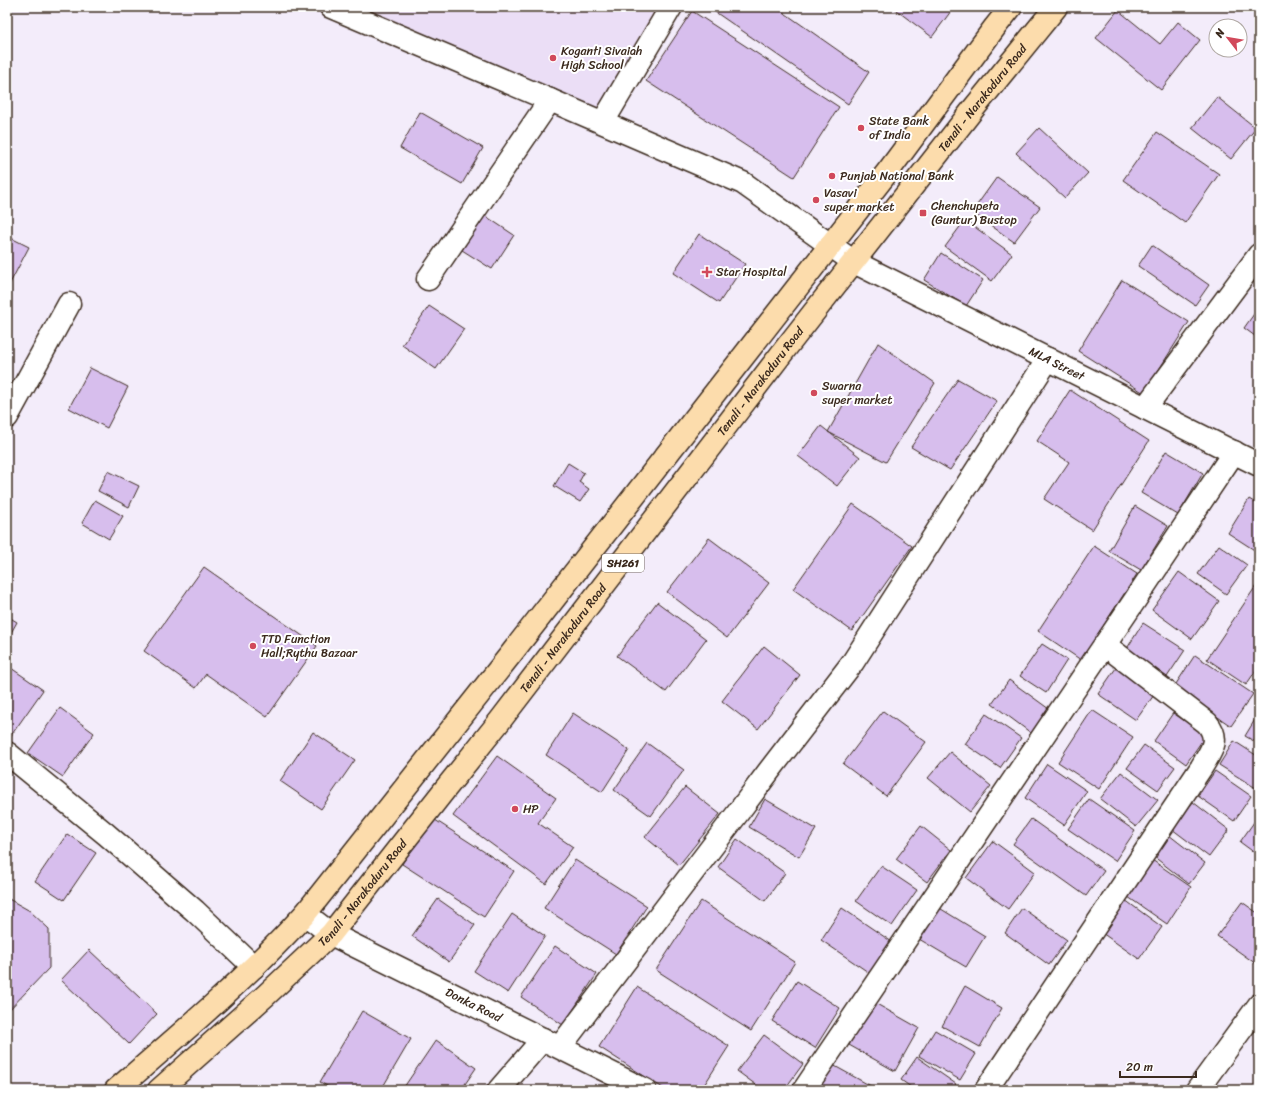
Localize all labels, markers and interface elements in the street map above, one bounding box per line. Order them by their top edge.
north arrow [1208,18,1248,58]
text: N [1209,25,1230,42]
street label: Tenali - Narakoduru Road [932,39,1033,157]
place label: Koganti Sivaiah High School [561,40,642,76]
marker: Koganti Sivaiah High School [548,53,558,63]
place label: State Bank of India [869,110,930,146]
marker: State Bank of India [856,123,866,133]
place label: Punjab National Bank [840,165,955,187]
marker: Punjab National Bank [827,171,837,181]
place label: Vasavi super market [823,182,894,218]
marker: Vasavi super market [811,195,821,205]
place label: Chenchupeta (Guntur) Bustop [931,195,1017,231]
marker: Chenchupeta (Guntur) Bustop [918,208,928,218]
place label: Star Hospital [716,261,787,283]
marker: Star Hospital [701,266,713,278]
street label: Tenali - Narakoduru Road [711,321,810,441]
street label: MLA Street [1025,340,1090,387]
place label: Swarna super market [821,375,892,411]
marker: Swarna super market [809,388,819,398]
road number: SH261 [602,554,644,572]
street label: Tenali - Narakoduru Road [514,578,613,698]
place label: TTD Function Hall;Rythu Bazaar [261,628,358,664]
marker: TTD Function Hall;Rythu Bazaar [248,641,258,651]
place label: HP [523,798,539,820]
marker: HP [510,804,520,814]
street label: Tenali - Narakoduru Road [313,834,413,952]
street label: Donka Road [441,981,506,1029]
scale bar [1120,1053,1196,1079]
text: 20 m [1126,1056,1153,1078]

